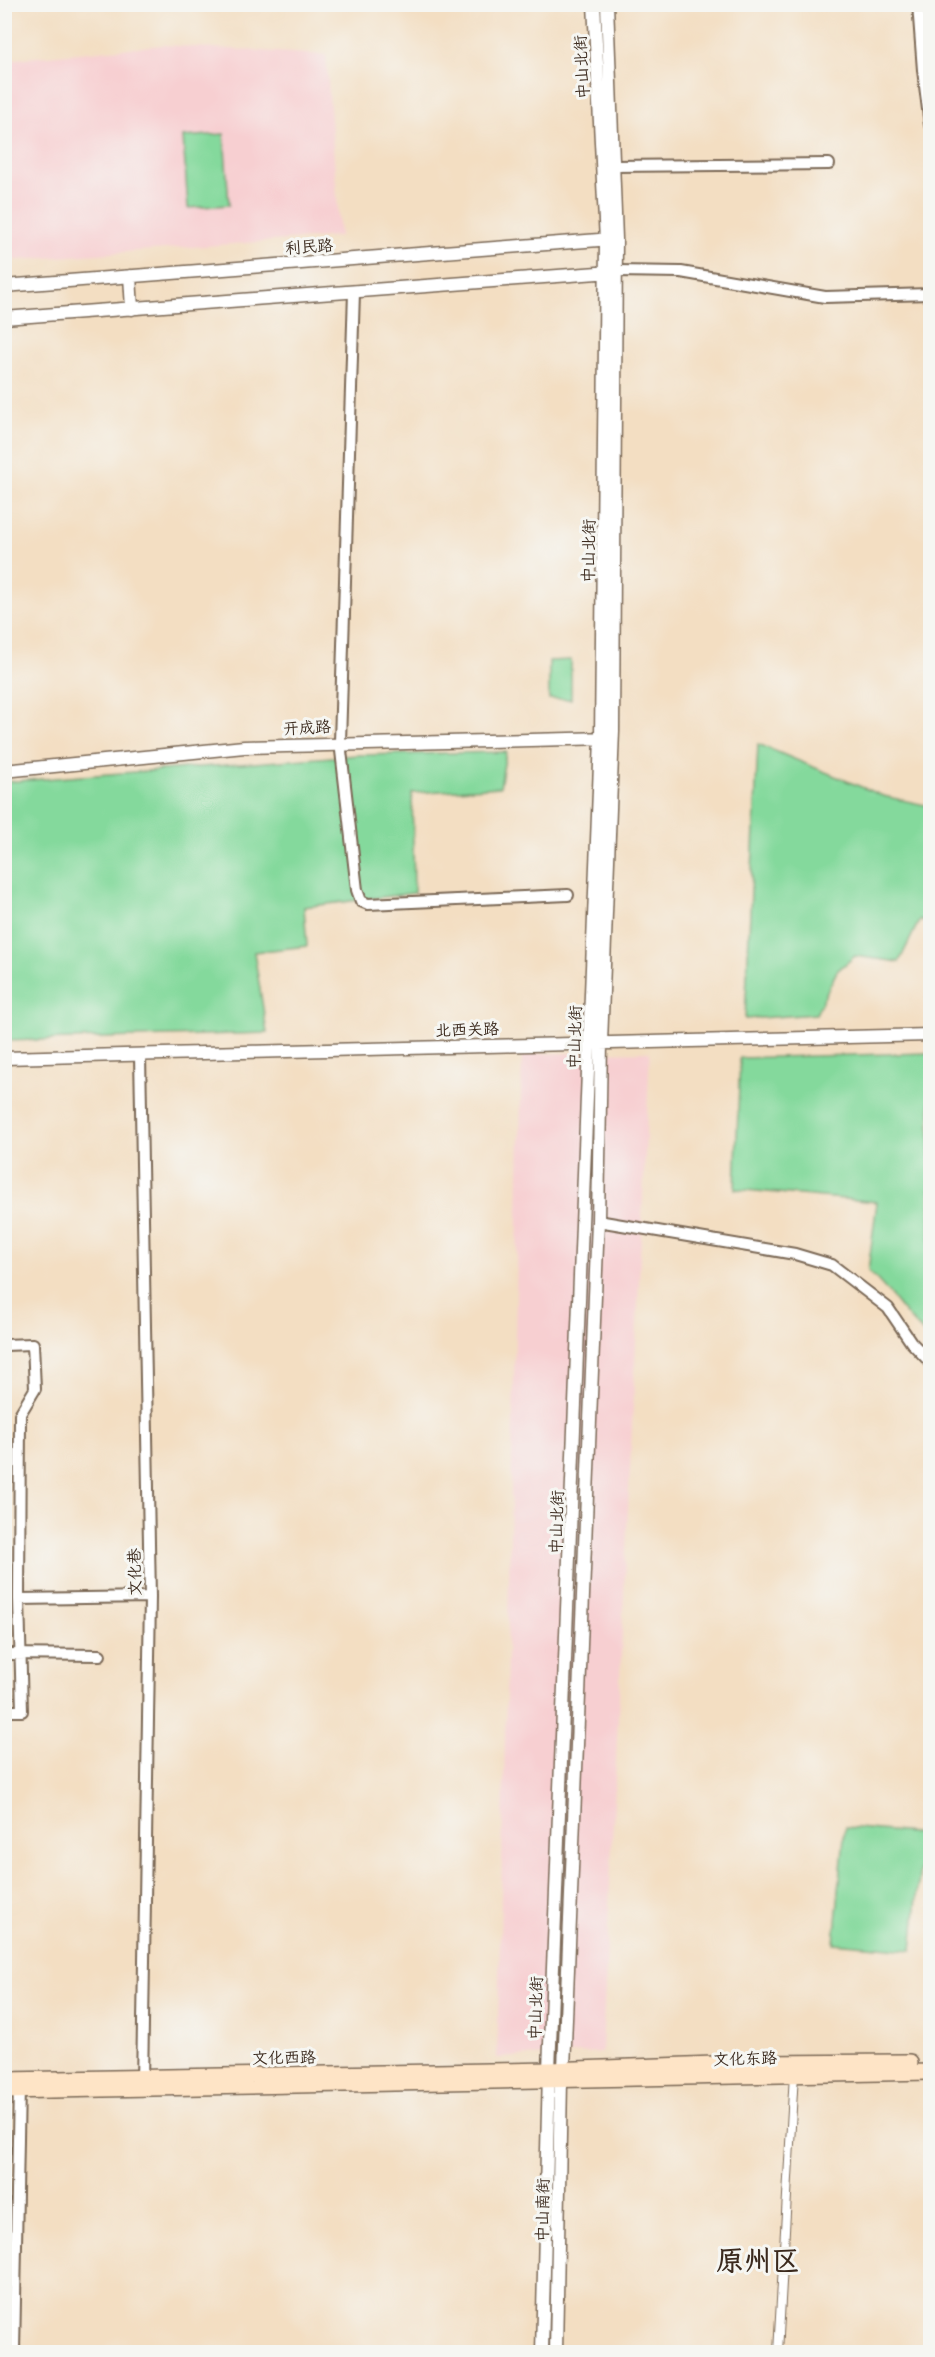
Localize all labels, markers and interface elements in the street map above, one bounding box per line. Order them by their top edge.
street label: 中山北街 [566,34,594,100]
street label: 利民路 [284,231,334,259]
street label: 中山北街 [574,519,600,583]
street label: 开成路 [282,713,332,739]
street label: 中山北街 [560,1005,586,1069]
street label: 北西关路 [435,1015,499,1041]
street label: 中山北街 [542,1490,568,1554]
street label: 文化巷 [121,1548,145,1596]
street label: 中山北街 [521,1976,547,2040]
street label: 文化西路 [252,2043,316,2069]
street label: 文化东路 [713,2044,777,2070]
street label: 中山南街 [528,2178,554,2242]
district label: 原州区 [716,2237,800,2280]

